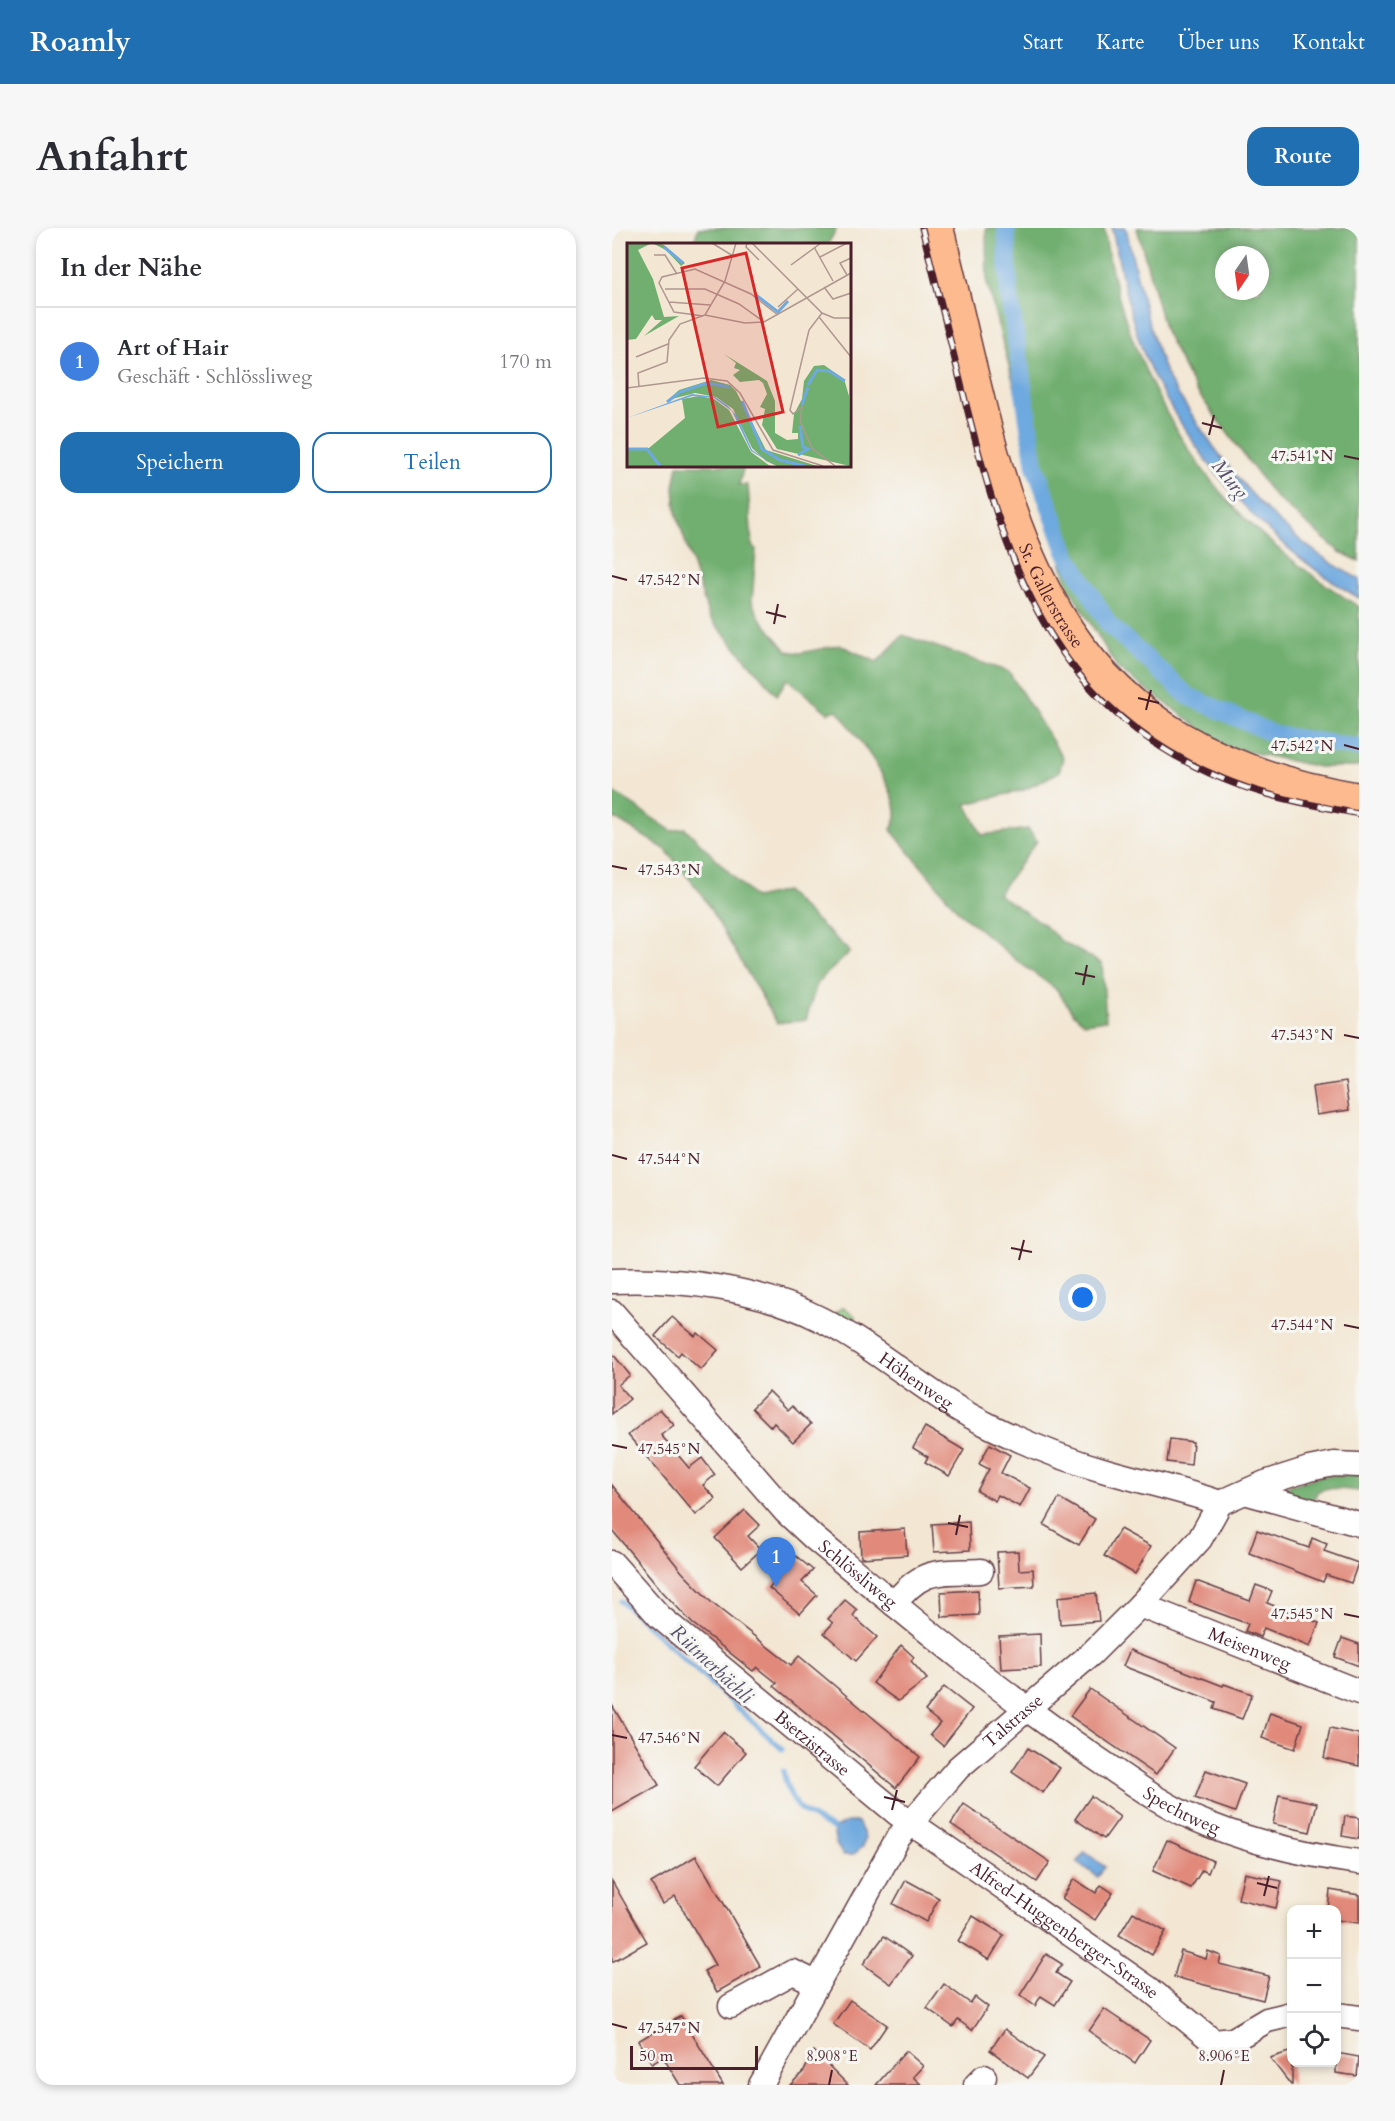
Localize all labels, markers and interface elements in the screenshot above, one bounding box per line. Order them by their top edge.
text: Roamly [30,23,131,61]
text: Start [1023,28,1063,57]
text: Karte [1096,28,1145,57]
text: Über uns [1178,28,1260,57]
text: Kontakt [1293,28,1365,57]
button: Route [1247,127,1359,186]
text: Anfahrt [36,128,188,185]
inset map [627,243,850,466]
north arrow [1215,246,1269,300]
text: In der Nähe [60,250,202,285]
text: Art of Hair [117,333,228,363]
text: 1 [74,348,85,375]
text: 170 m [499,348,552,375]
text: Geschäft · Schlössliweg [117,363,312,390]
button: Speichern [60,432,300,493]
button: Teilen [312,432,552,493]
text: 47.541°N [1271,446,1334,466]
water label: Murg [1206,453,1254,505]
street label: St. Gallerstrasse [1012,539,1090,653]
text: 47.542°N [638,570,701,590]
text: 47.542°N [1271,736,1334,756]
text: 47.543°N [638,860,701,880]
text: 47.543°N [1271,1025,1334,1045]
text: 47.544°N [638,1149,701,1169]
your location [1068,1283,1097,1312]
text: 47.544°N [1271,1315,1334,1335]
street label: Höhenweg [874,1346,959,1416]
text: 47.545°N [638,1439,701,1459]
street label: Schlössliweg [813,1534,903,1615]
pin: 1 [756,1538,796,1587]
text: 47.545°N [1271,1604,1334,1624]
water label: Rütmerbächli [665,1618,760,1710]
street label: Meisenweg [1204,1621,1296,1677]
street label: Talstrasse [978,1688,1048,1754]
street label: Bsetzistrasse [769,1704,856,1782]
text: 47.546°N [638,1728,701,1748]
street label: Spechtweg [1138,1781,1225,1841]
street label: Alfred-Huggenberger-Strasse [965,1855,1164,2005]
map controls [1287,1905,1341,2067]
button: + [1287,1905,1341,1959]
button: − [1287,1959,1341,2013]
button: locate [1287,2013,1341,2067]
text: 47.547°N [638,2018,701,2038]
scale bar [630,2043,758,2070]
text: 50 m [639,2045,673,2067]
text: 8.908°E [806,2046,858,2066]
text: 8.906°E [1198,2046,1250,2066]

